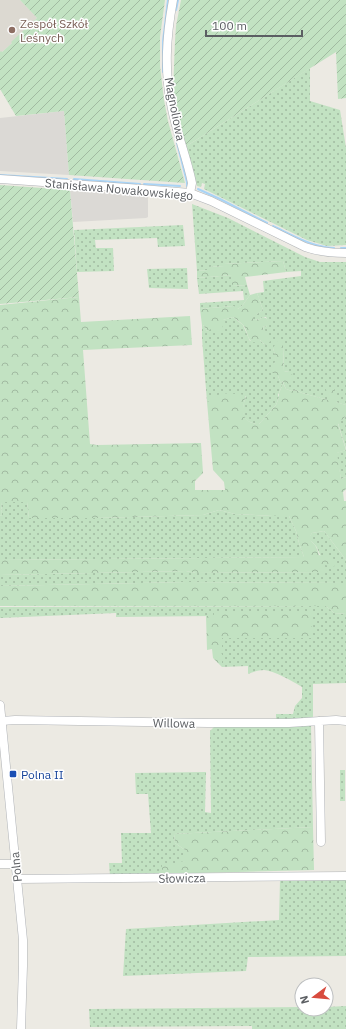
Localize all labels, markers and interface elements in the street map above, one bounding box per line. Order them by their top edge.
scale bar [206,12,302,38]
place label: Zespół Szkół Leśnych [20,16,89,45]
text: 100 m [212,18,247,33]
marker: Zespół Szkół Leśnych [7,25,17,35]
street label: Magnoliowa [161,76,189,143]
street label: Stanisława Nowakowskiego [44,175,194,203]
street label: Willowa [153,715,196,731]
place label: Polna II [21,767,64,782]
marker: Polna II [8,769,18,779]
street label: Polna [7,851,25,883]
street label: Słowicza [158,870,206,886]
north arrow [294,977,334,1017]
text: N [297,994,312,1006]

